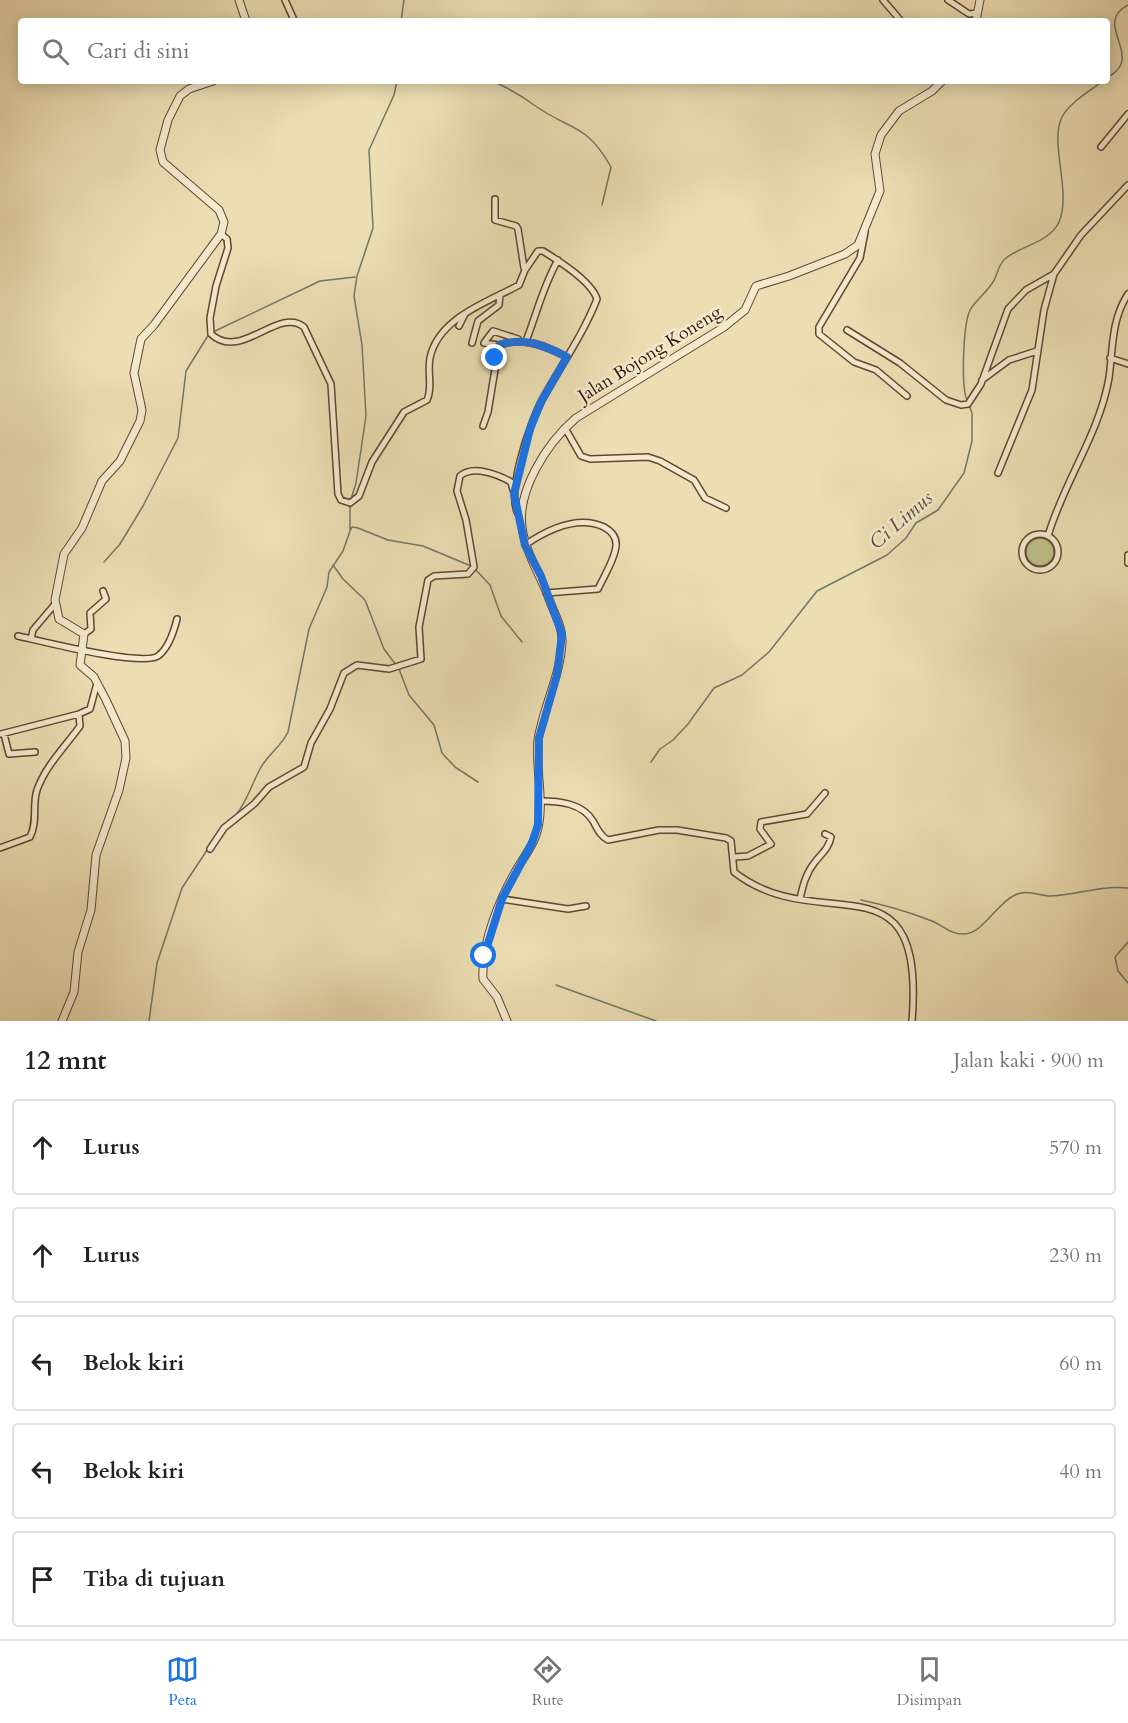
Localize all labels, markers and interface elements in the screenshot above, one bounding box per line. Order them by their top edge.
search box [18,18,1110,84]
icon: search [39,35,72,68]
text: Cari di sini [87,36,190,66]
street label: Jalan Bojong Koneng [571,299,727,410]
route end [481,344,507,370]
water label: Ci Limus [863,485,939,555]
route start [470,942,496,968]
text: 12 mnt [24,1043,106,1078]
text: Jalan kaki · 900 m [954,1047,1104,1074]
icon: ahead [26,1131,59,1164]
text: Lurus [83,1132,140,1162]
text: 570 m [1049,1134,1102,1161]
icon: ahead [26,1239,59,1272]
text: Lurus [83,1240,140,1270]
text: 230 m [1049,1242,1102,1269]
icon: left [26,1347,59,1380]
text: Belok kiri [83,1348,184,1378]
text: 60 m [1059,1350,1102,1377]
icon: left [26,1455,59,1488]
text: Belok kiri [83,1456,184,1486]
text: 40 m [1059,1458,1102,1485]
icon: arrive [26,1563,59,1596]
text: Tiba di tujuan [83,1564,225,1594]
tab: Peta [166,1653,199,1711]
tab: Rute [531,1653,564,1711]
tab: Disimpan [896,1653,962,1711]

